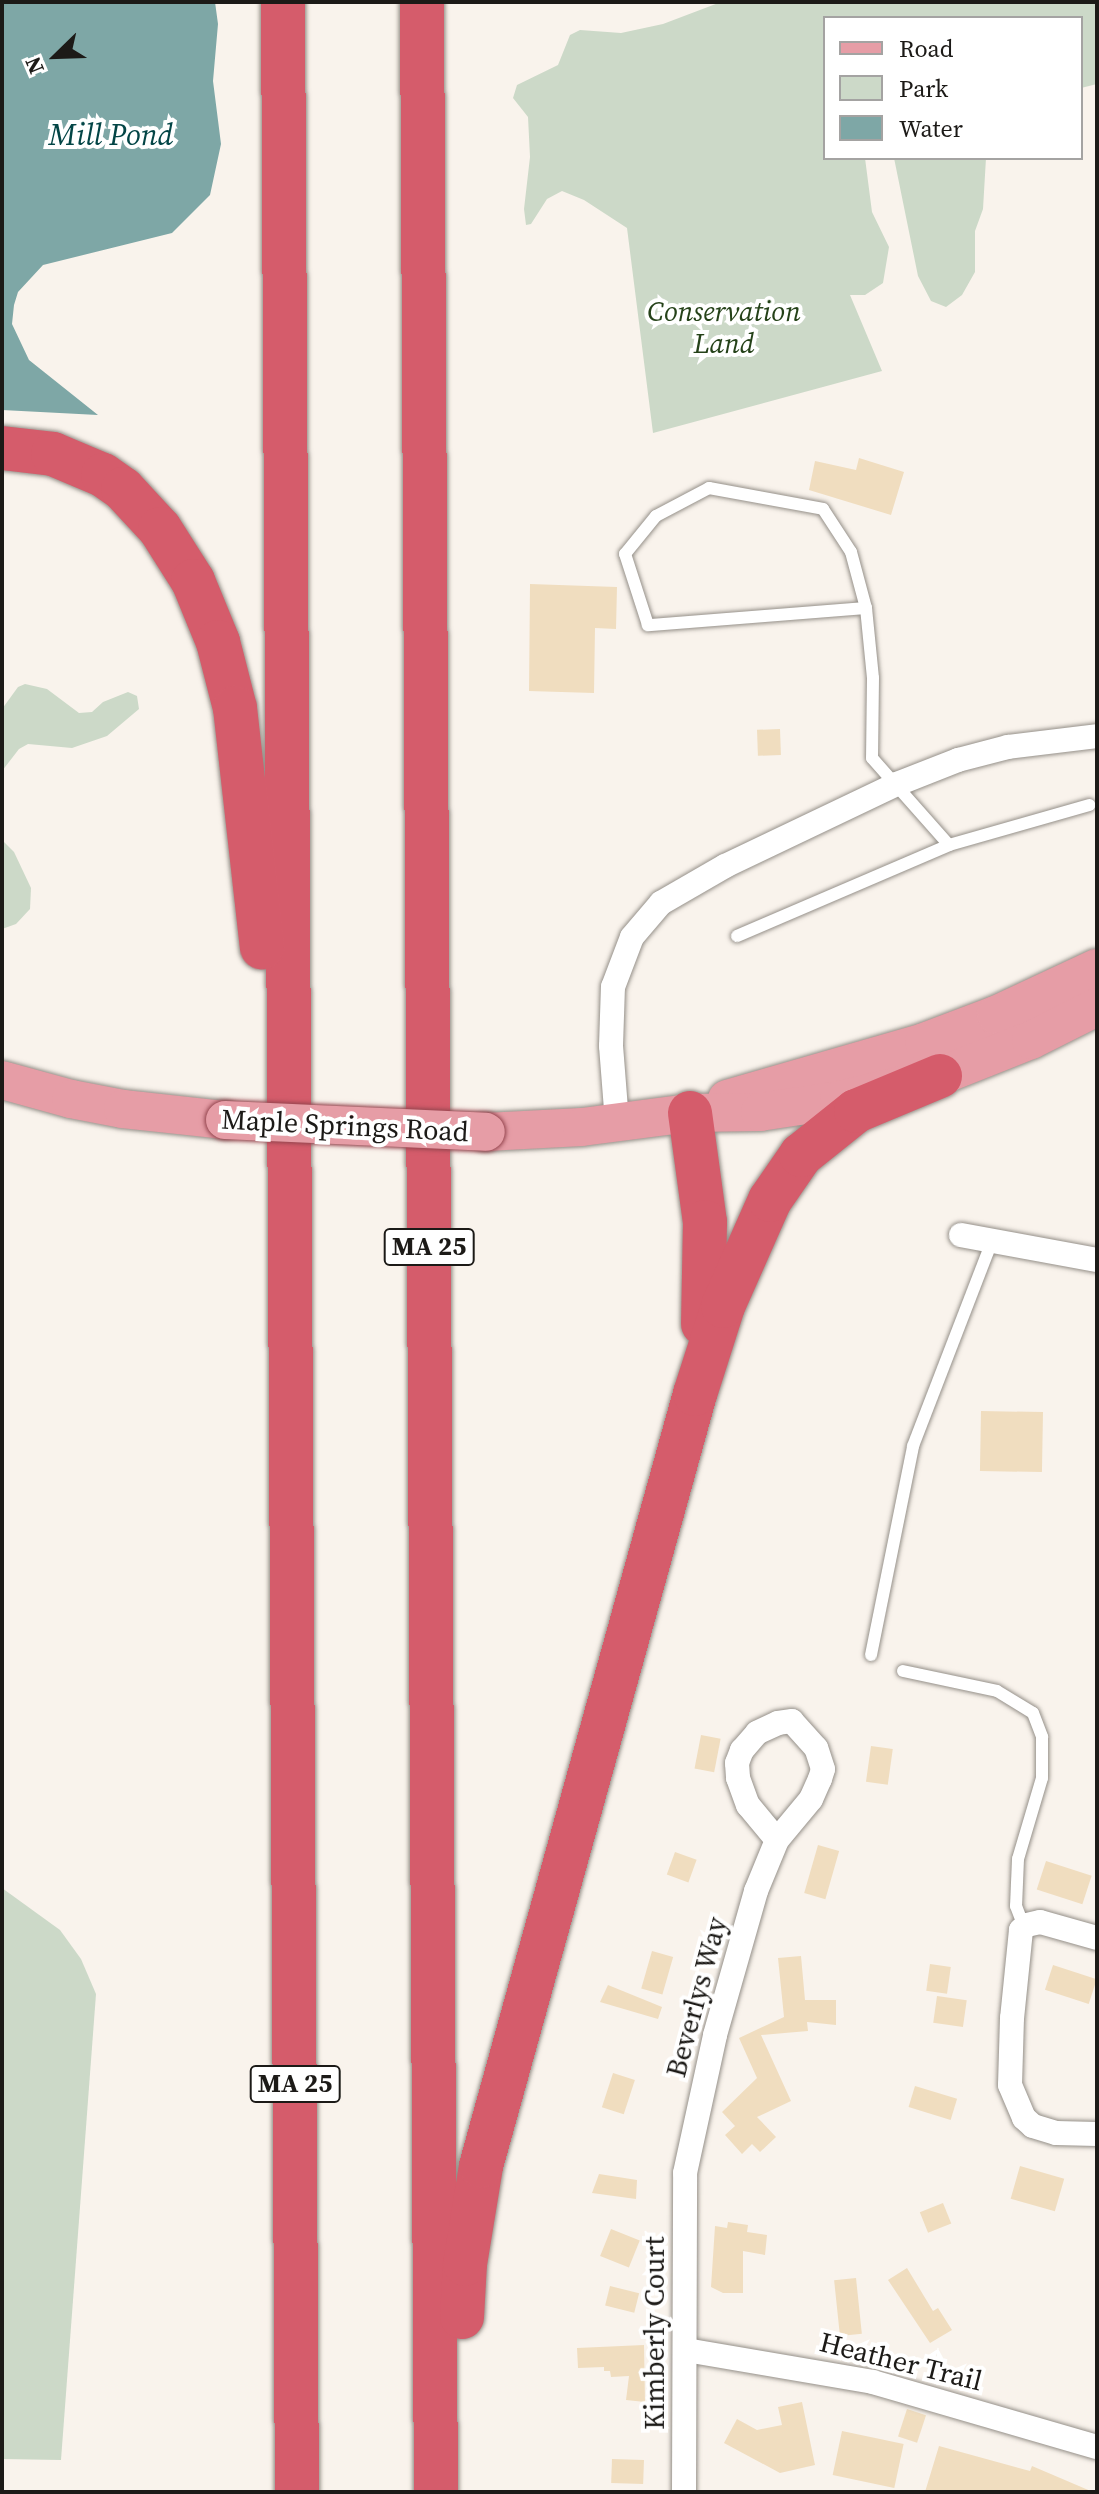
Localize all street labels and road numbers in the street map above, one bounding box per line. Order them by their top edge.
street label: Maple Springs Road [220,1102,470,1148]
road number: MA 25 [383,1225,475,1269]
street label: Beverlys Way [658,1913,734,2081]
road number: MA 25 [249,2062,341,2106]
street label: Kimberly Court [637,2236,671,2430]
street label: Heather Trail [816,2325,986,2397]

